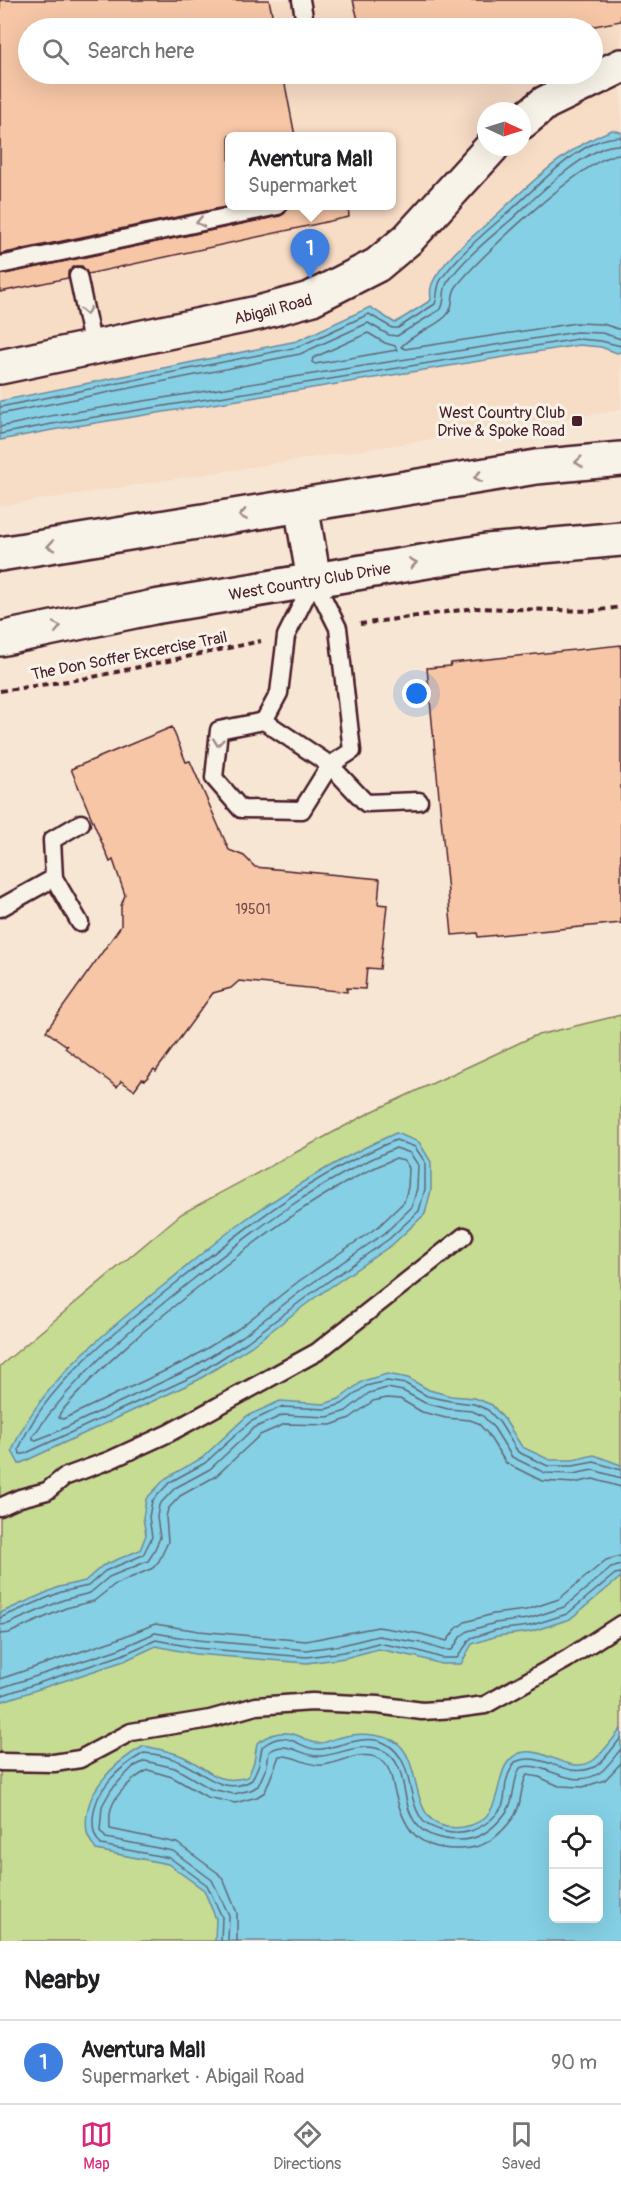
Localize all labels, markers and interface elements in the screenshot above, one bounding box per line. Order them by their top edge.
search box [18,18,603,84]
icon: search [39,35,72,68]
text: Search here [87,37,194,65]
north arrow [477,102,531,156]
popup [225,132,396,210]
text: Aventura Mall [248,145,373,173]
text: Supermarket [248,173,357,198]
one-way arrow [195,215,205,228]
pin: 1 [290,230,330,279]
street label: Abigail Road [232,290,314,329]
one-way arrow [78,306,91,316]
place label: West Country Club Drive & Spoke Road [437,403,565,441]
marker: West Country Club Drive & Spoke Road [570,414,584,428]
one-way arrow [574,456,583,468]
one-way arrow [474,470,483,482]
one-way arrow [239,508,248,520]
one-way arrow [46,539,56,552]
street label: West Country Club Drive [227,558,392,605]
one-way arrow [409,558,418,570]
one-way arrow [52,622,62,635]
street label: The Don Soffer Excercise Trail [30,627,229,685]
your location [402,679,431,708]
one-way arrow [212,738,225,747]
house number: 19501 [235,901,271,918]
map controls [549,1815,603,1923]
button: locate [549,1815,603,1869]
button: layers [549,1869,603,1923]
text: Nearby [24,1964,100,1996]
text: Aventura Mall [81,2036,206,2064]
text: 1 [40,2050,47,2075]
text: 90 m [551,2050,597,2075]
text: Supermarket · Abigail Road [81,2064,305,2089]
tab: Map [80,2118,113,2174]
tab: Directions [273,2118,341,2174]
tab: Saved [501,2118,541,2174]

